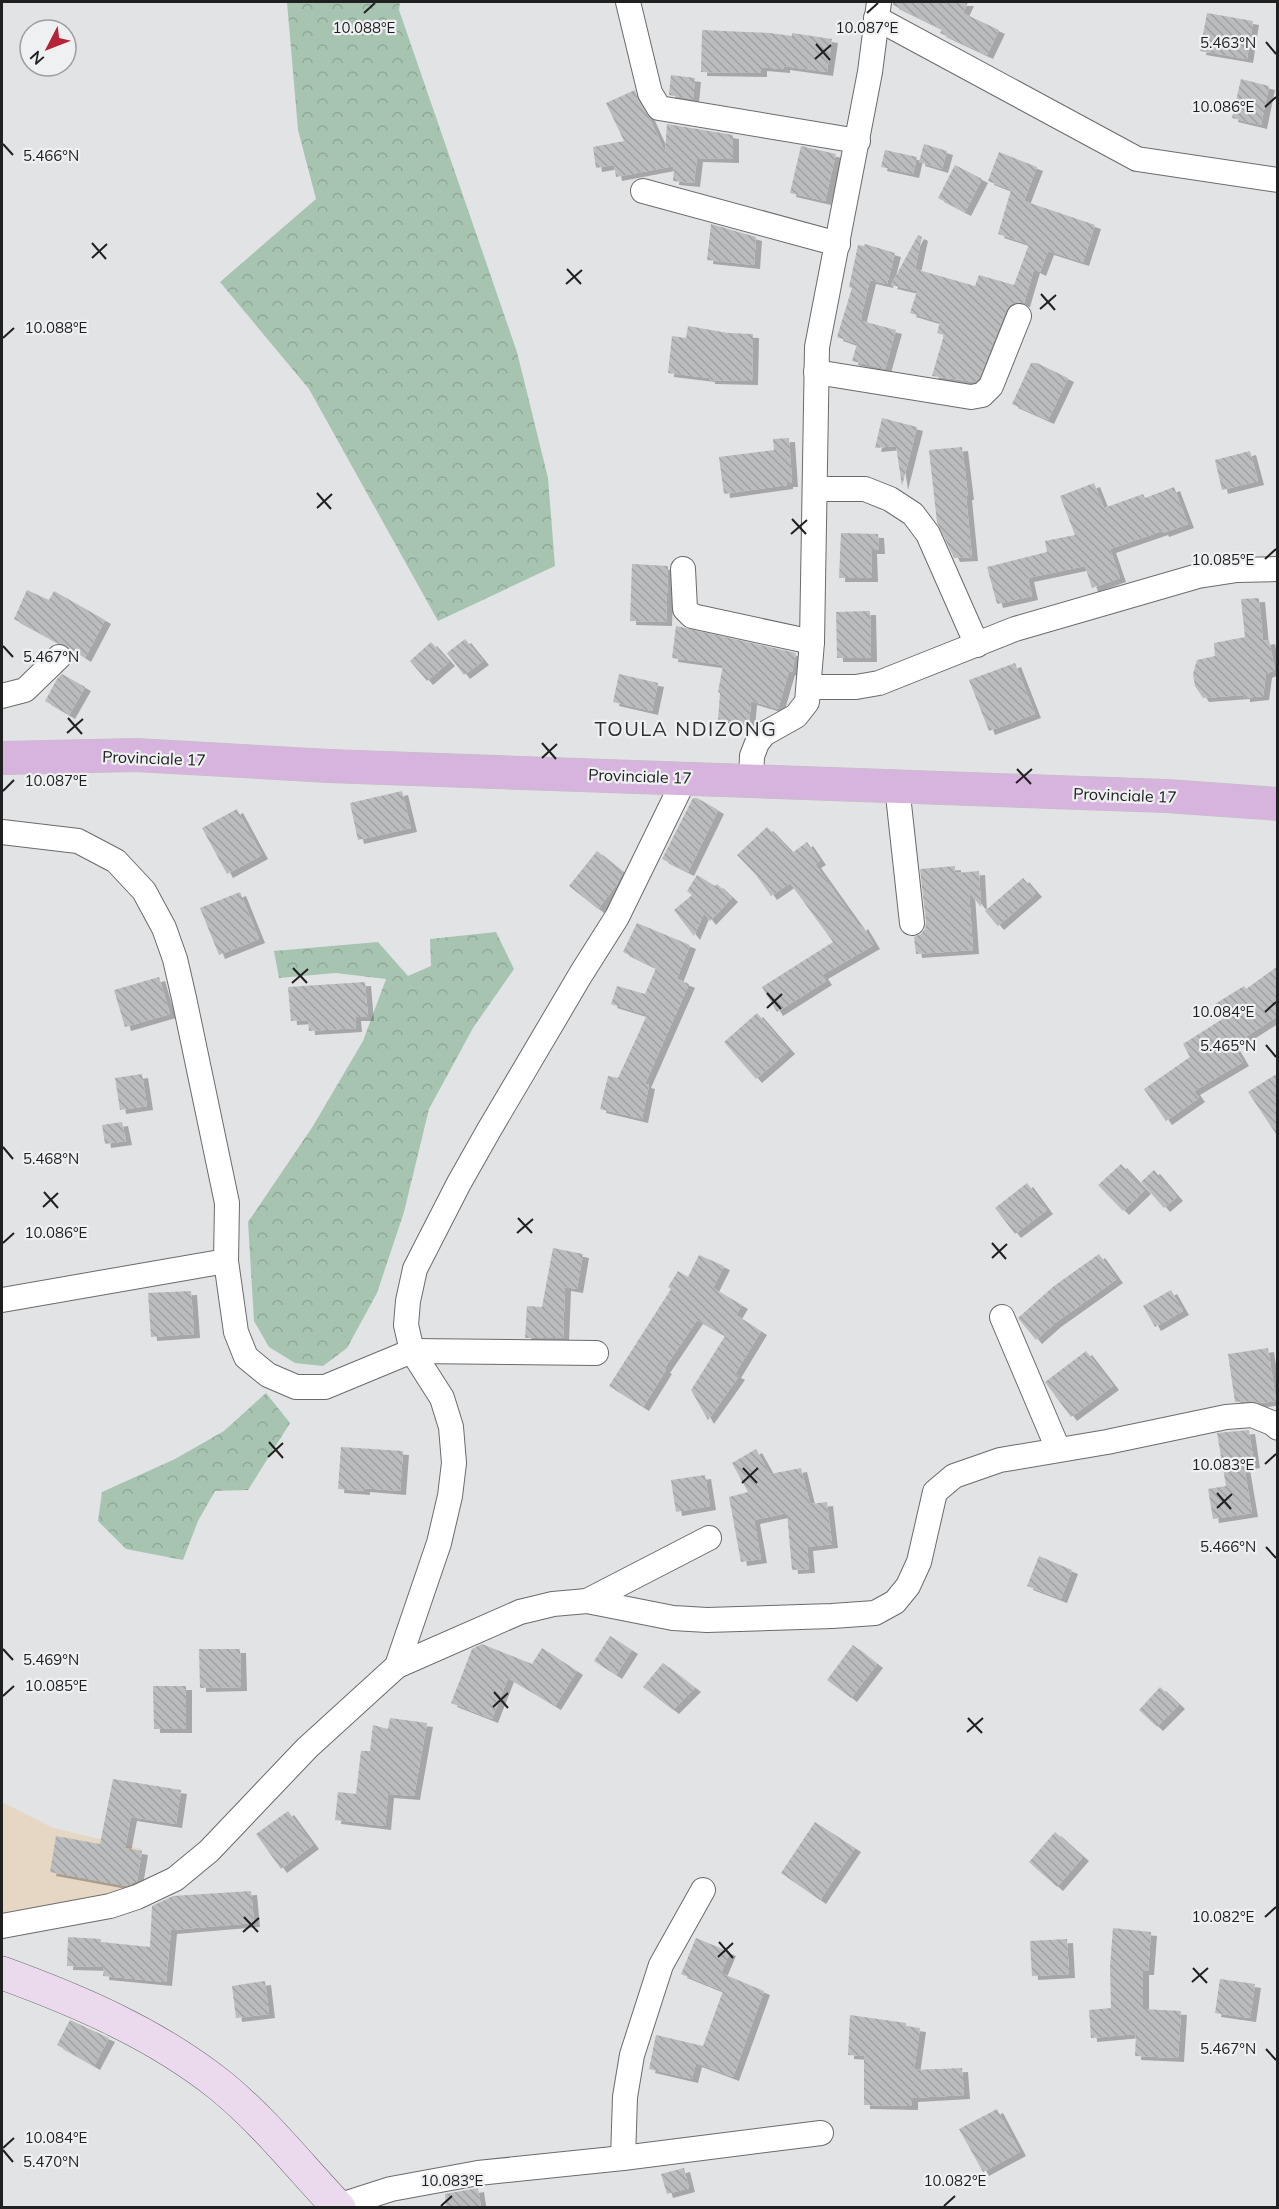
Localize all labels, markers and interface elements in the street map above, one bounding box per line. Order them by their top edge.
north arrow [18,18,78,78]
text: 10.088°E [333,18,396,37]
text: 10.087°E [836,18,899,37]
text: 5.463°N [1200,33,1256,52]
text: N [25,47,48,69]
text: 10.086°E [1192,97,1255,116]
text: 5.466°N [23,146,79,165]
text: 10.088°E [25,318,88,337]
text: 10.085°E [1192,550,1255,569]
text: 5.467°N [23,647,79,666]
district label: TOULA NDIZONG [595,716,777,741]
street label: Provinciale 17 [102,746,206,770]
street label: Provinciale 17 [588,764,692,788]
text: 10.087°E [25,771,88,790]
street label: Provinciale 17 [1073,783,1177,807]
text: 10.084°E [1192,1002,1255,1021]
text: 5.465°N [1200,1036,1256,1055]
text: 5.468°N [23,1149,79,1168]
text: 10.086°E [25,1223,88,1242]
text: 10.083°E [1192,1455,1255,1474]
text: 5.466°N [1200,1537,1256,1556]
text: 5.469°N [23,1650,79,1669]
text: 10.085°E [25,1676,88,1695]
text: 10.082°E [1192,1907,1255,1926]
text: 5.467°N [1200,2039,1256,2058]
text: 10.084°E [25,2128,88,2147]
text: 5.470°N [23,2152,79,2171]
text: 10.083°E [421,2171,484,2190]
text: 10.082°E [924,2171,987,2190]

